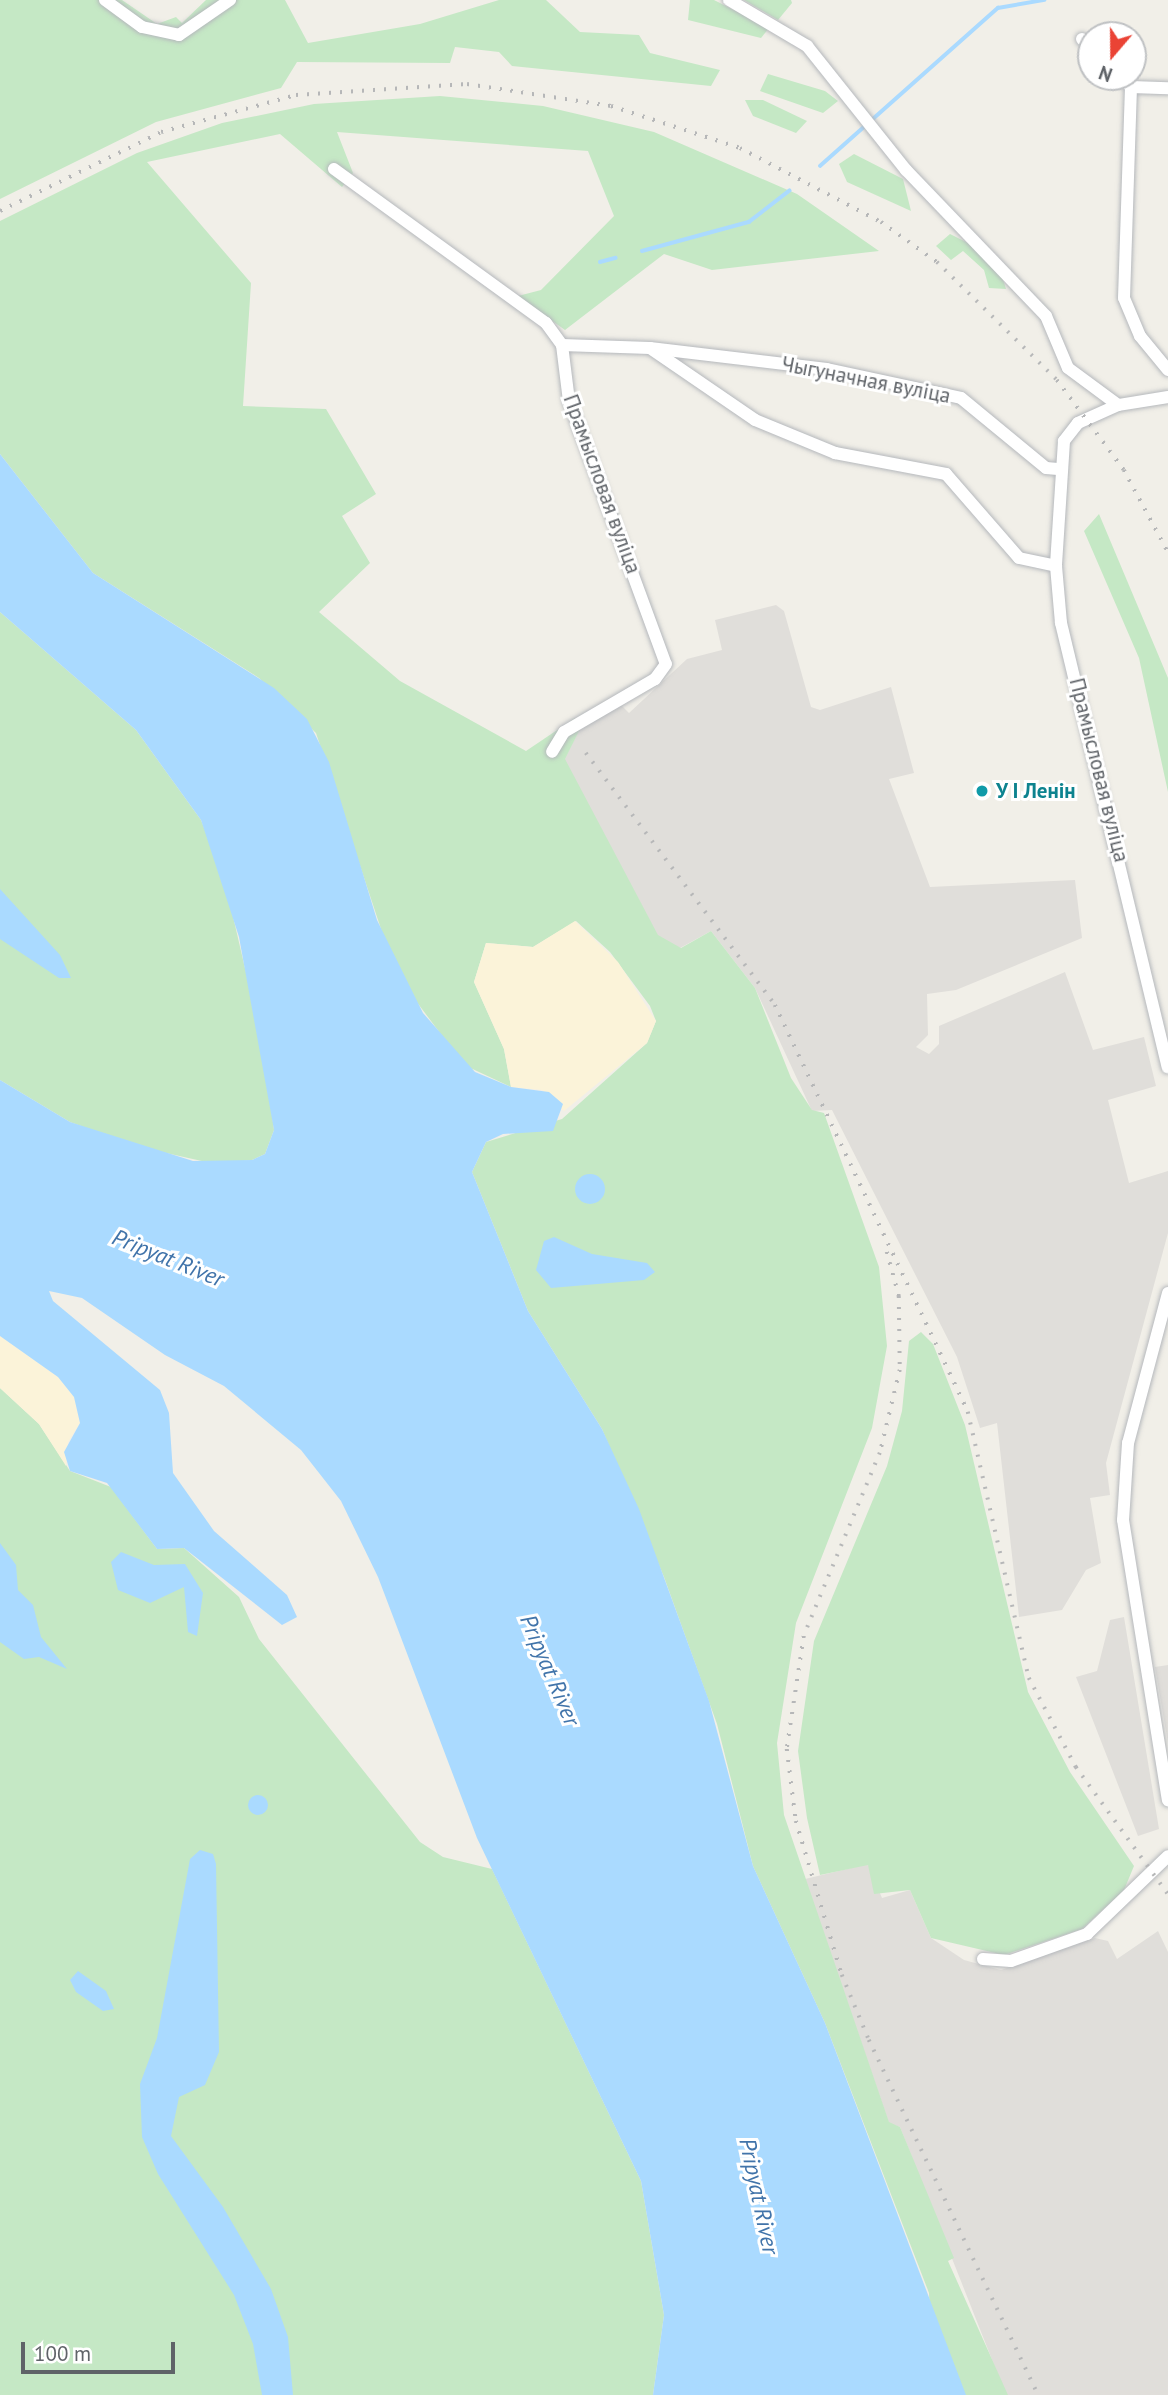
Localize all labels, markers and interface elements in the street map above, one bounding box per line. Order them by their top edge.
north arrow [1077,21,1147,91]
text: N [1096,60,1115,87]
street label: Чыгуначная вуліца [779,351,953,409]
street label: Прамысловая вуліца [558,391,646,577]
street label: Прамысловая вуліца [1064,675,1134,865]
place label: У І Ленін [996,778,1076,804]
marker: У І Ленін [974,783,990,799]
water label: Pripyat River [108,1223,228,1293]
water label: Pripyat River [514,1610,586,1730]
water label: Pripyat River [733,2135,785,2257]
scale bar [24,2328,178,2372]
text: 100 m [34,2340,91,2367]

